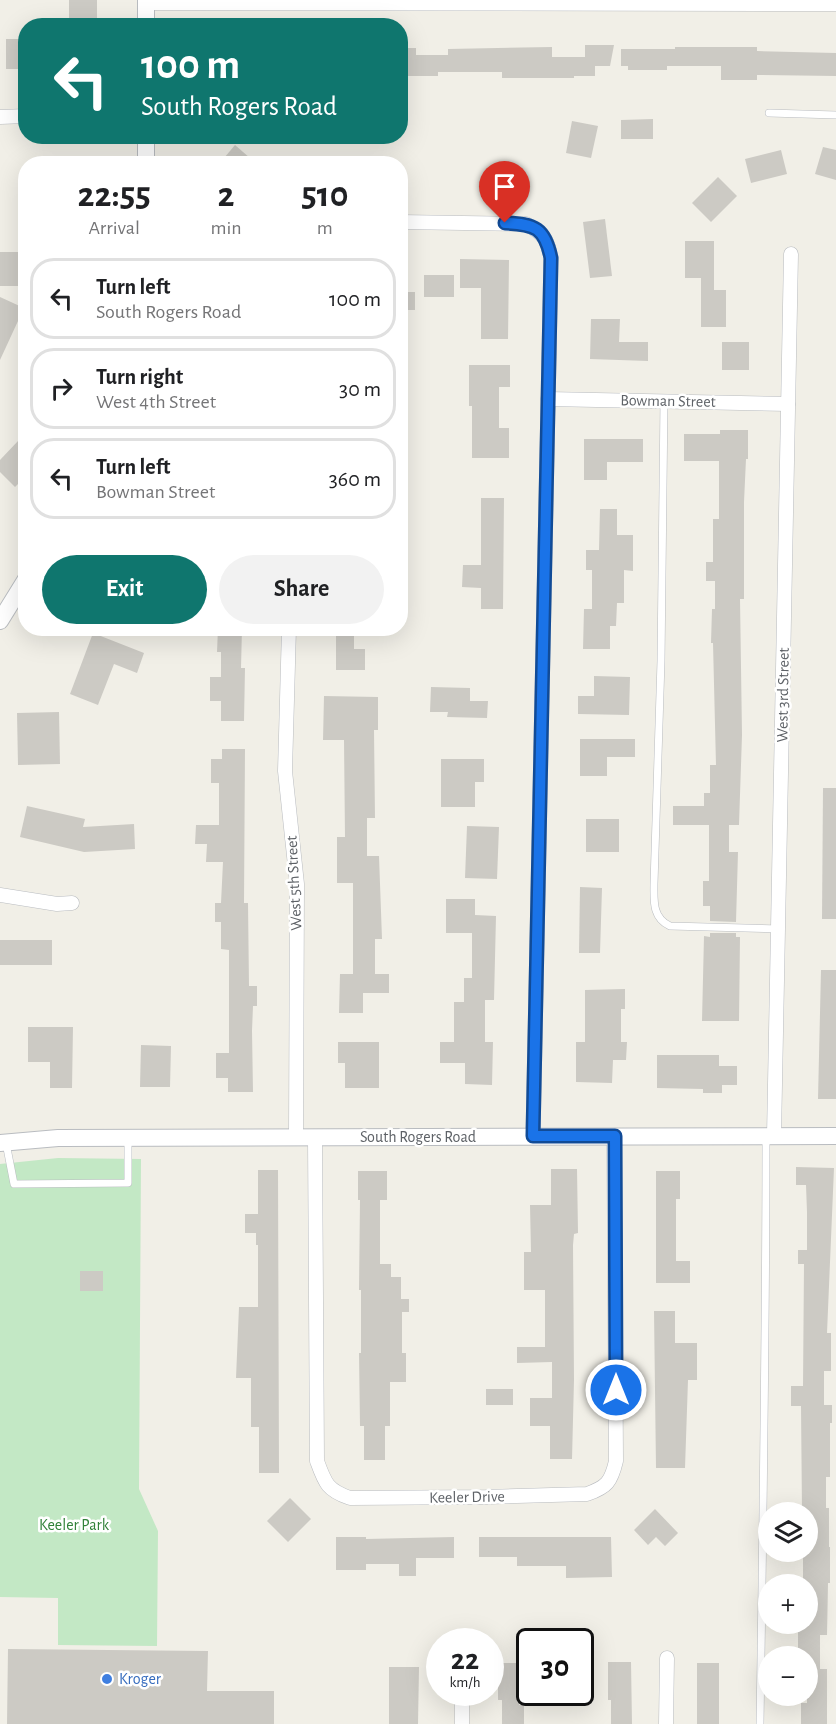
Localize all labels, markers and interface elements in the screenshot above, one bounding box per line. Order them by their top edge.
icon: left [42,42,120,120]
text: 100 m [141,44,240,86]
text: South Rogers Road [141,93,337,120]
pin [479,161,530,223]
icon: arrive [488,170,521,203]
text: 22:55 [78,177,151,213]
text: 2 [217,177,234,213]
text: 510 [301,177,348,213]
text: Arrival [88,218,140,238]
text: min [210,218,242,238]
text: m [317,218,333,238]
text: Turn left [96,276,170,298]
icon: left [45,282,78,315]
text: 100 m [329,288,381,310]
text: South Rogers Road [96,302,241,322]
text: Turn right [96,366,183,388]
icon: right [45,372,78,405]
text: 30 m [339,378,381,400]
text: West 4th Street [96,392,216,412]
street label: Bowman Street [620,392,716,410]
text: Turn left [96,456,170,478]
icon: left [45,462,78,495]
text: 360 m [329,468,381,490]
text: Bowman Street [96,482,215,502]
button: Exit [42,555,207,624]
button: Share [219,555,384,624]
street label: West 3rd Street [774,647,792,743]
street label: West 5th Street [284,835,304,931]
street label: South Rogers Road [360,1129,476,1145]
position arrow [584,1358,648,1422]
street label: Keeler Drive [429,1488,505,1506]
map controls [758,1502,818,1706]
button: layers [758,1502,818,1562]
park label: Keeler Park [39,1517,110,1533]
button: + [758,1574,818,1634]
speed limit sign: 30 [516,1628,594,1706]
text: 22 [451,1645,479,1675]
button: − [758,1646,818,1706]
place label: Kroger [119,1671,162,1687]
marker: Kroger [100,1672,114,1686]
text: km/h [450,1675,480,1690]

